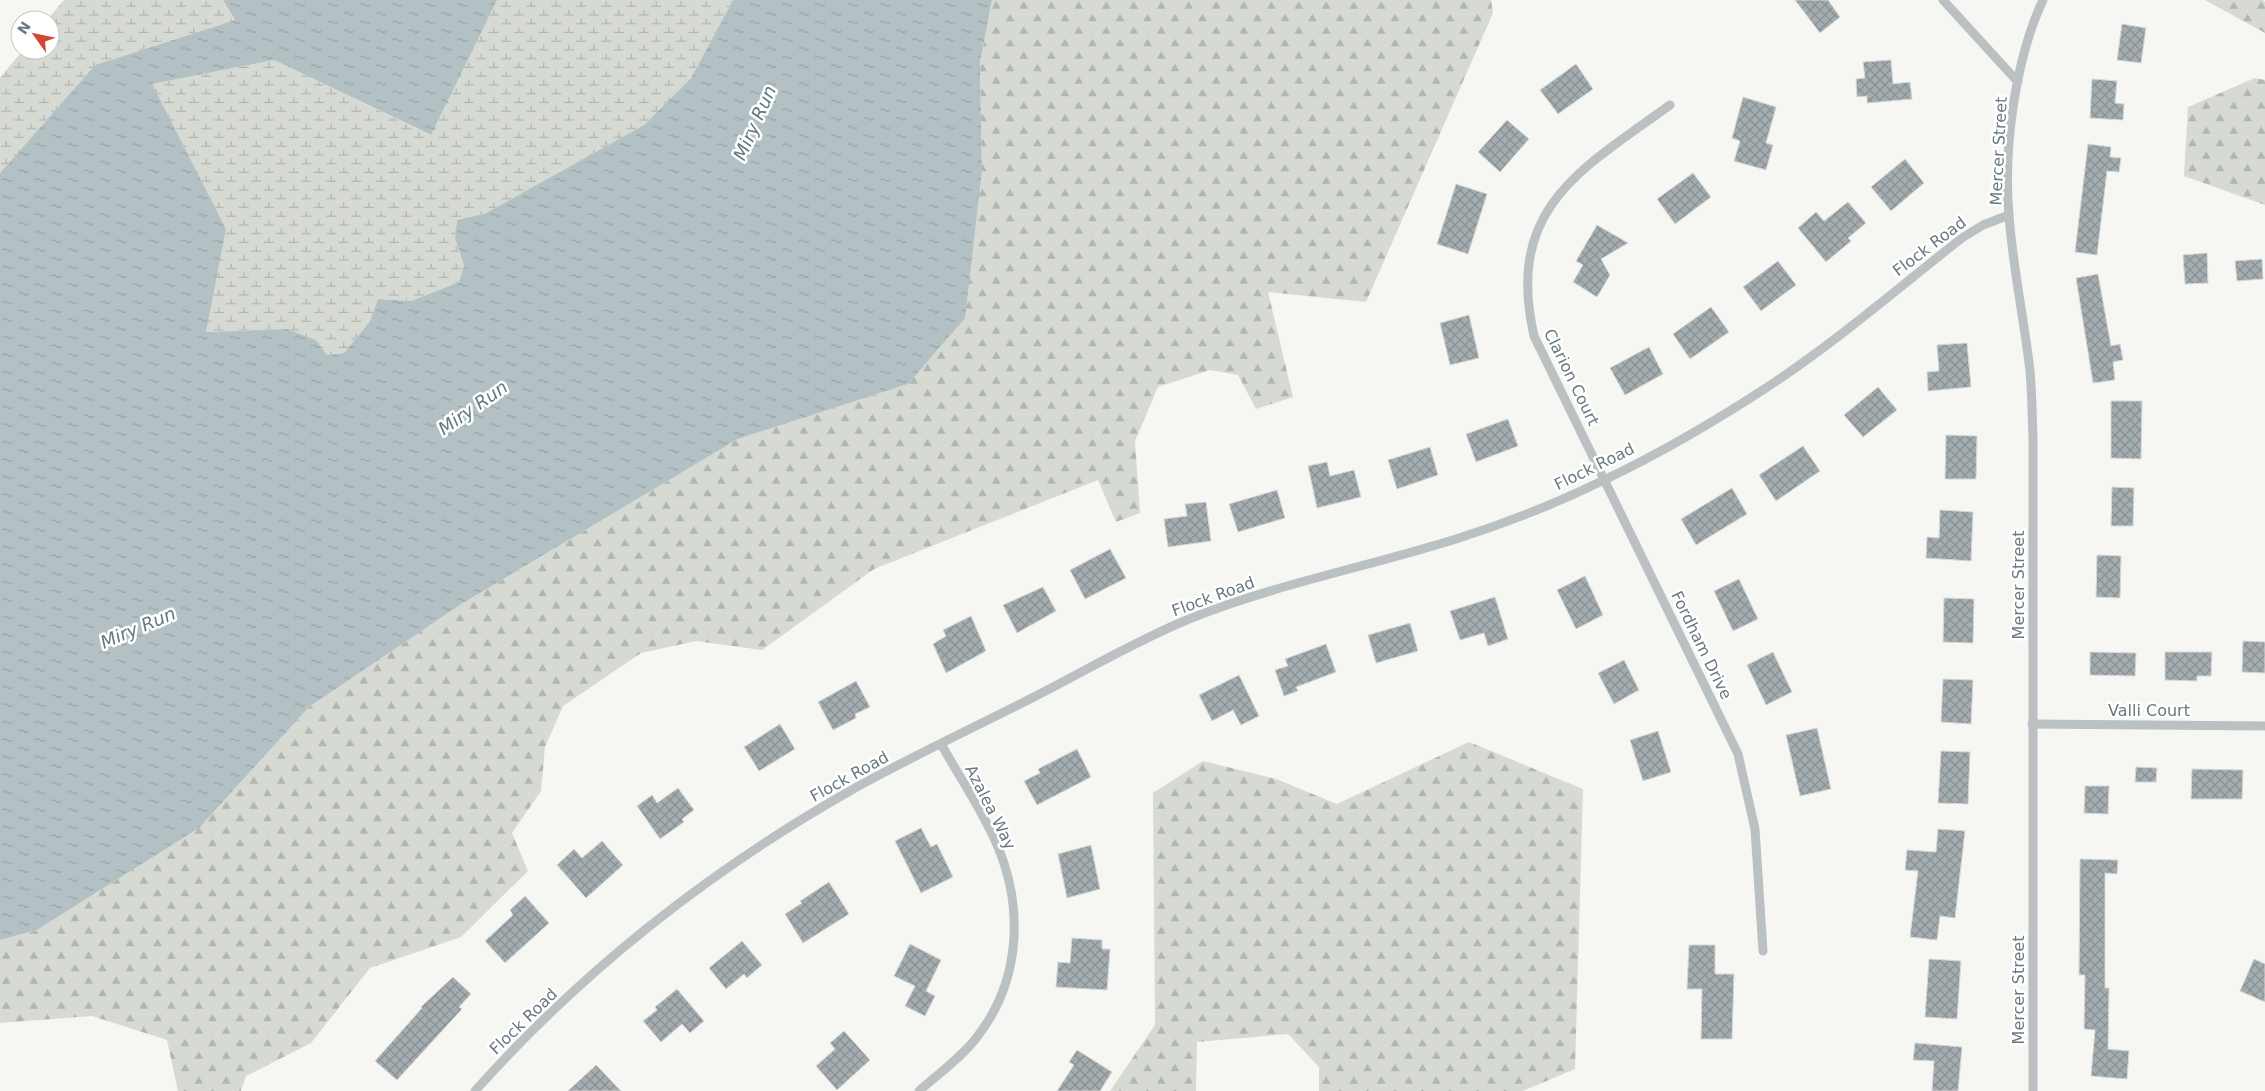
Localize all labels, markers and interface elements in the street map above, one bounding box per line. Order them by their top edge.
north arrow [10,10,60,60]
text: N [14,19,34,37]
water label: Miry Run [729,82,780,163]
street label: Mercer Street [1986,96,2011,206]
street label: Flock Road [1889,213,1970,280]
street label: Clarion Court [1540,326,1603,429]
water label: Miry Run [434,376,511,439]
street label: Flock Road [1551,439,1637,494]
street label: Mercer Street [2009,531,2028,639]
street label: Flock Road [1169,573,1257,620]
street label: Fordham Drive [1667,588,1736,702]
water label: Miry Run [97,602,179,653]
street label: Valli Court [2108,701,2190,720]
street label: Flock Road [807,747,892,806]
street label: Azalea Way [961,762,1020,853]
street label: Mercer Street [2009,936,2028,1044]
street label: Flock Road [486,984,561,1058]

